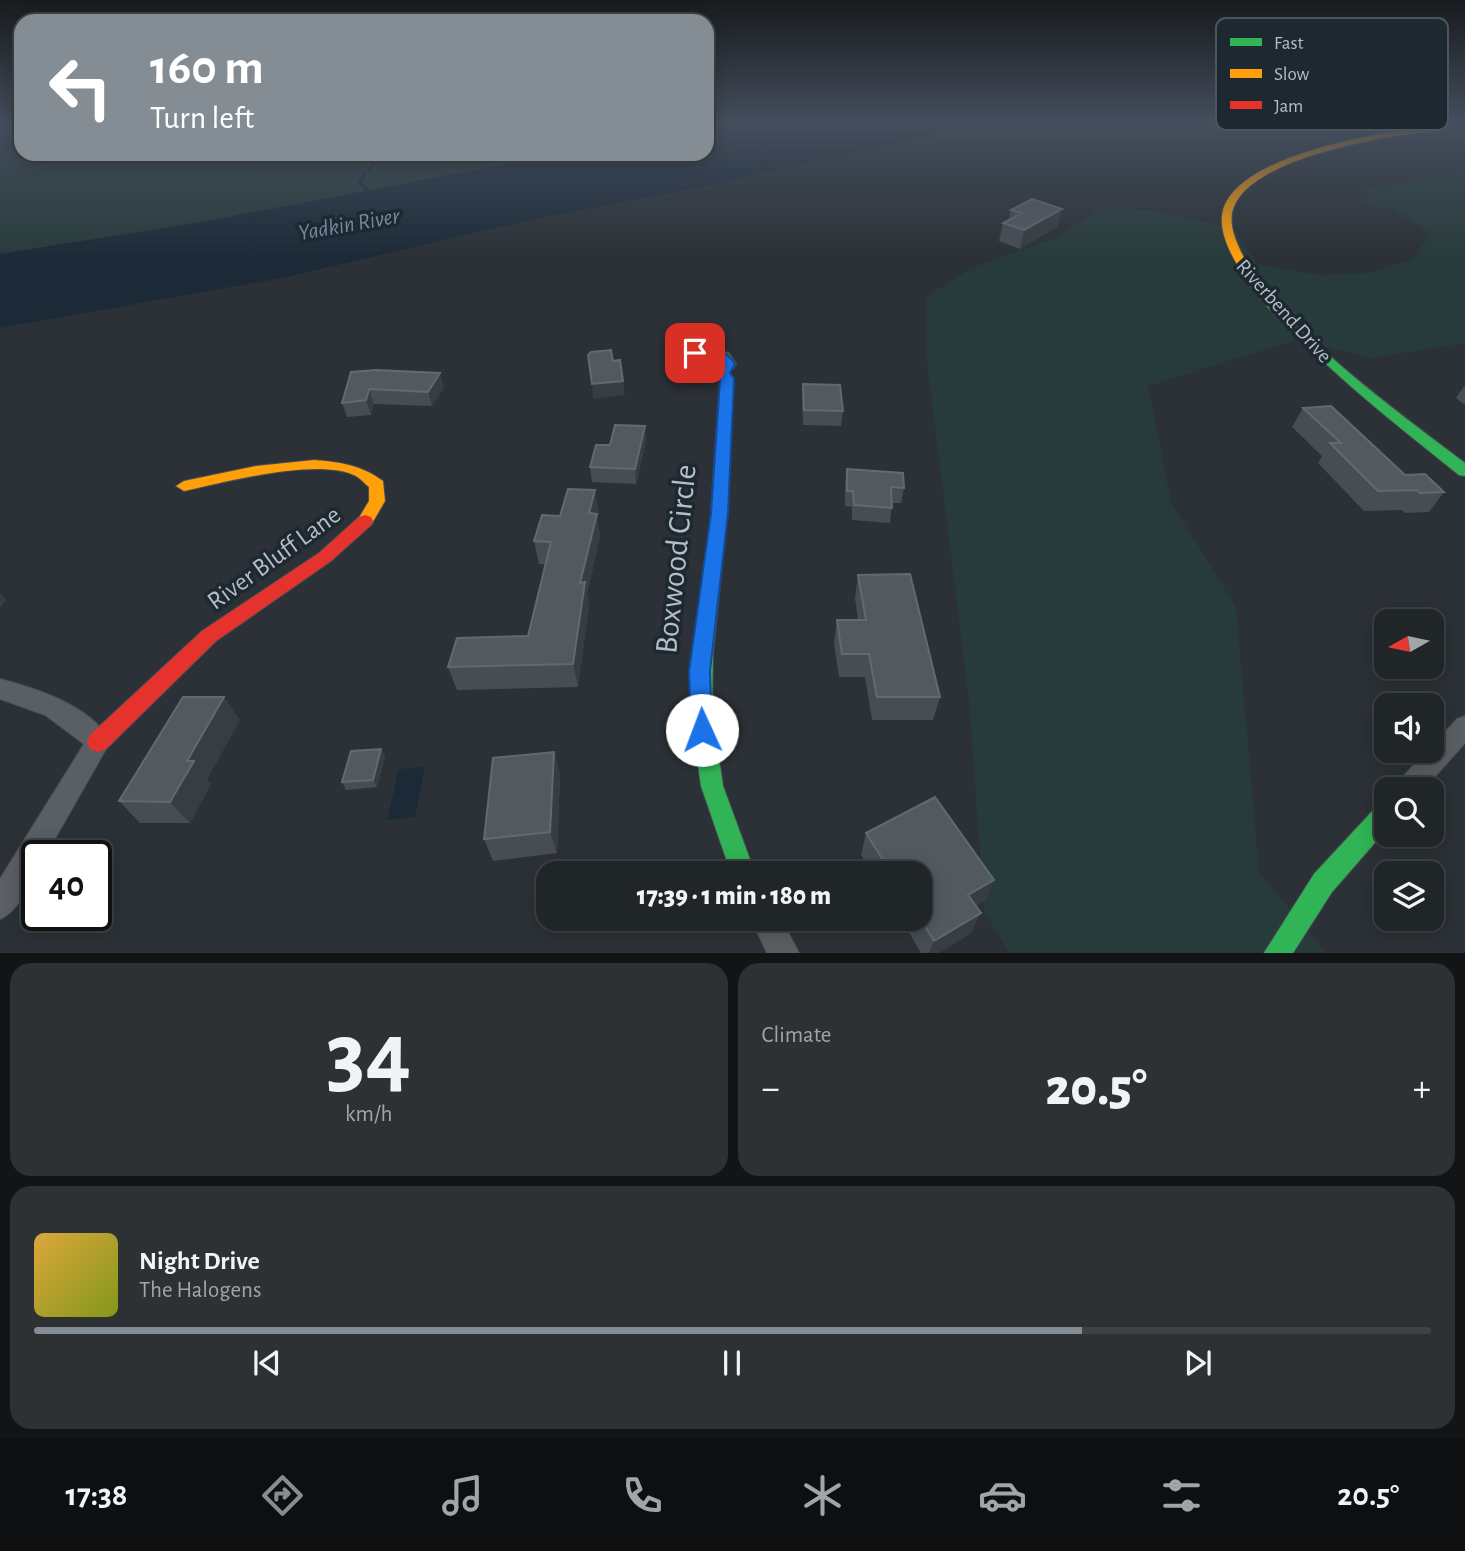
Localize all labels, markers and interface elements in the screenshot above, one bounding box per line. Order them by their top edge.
legend [1216,18,1448,130]
text: Fast [1274,34,1304,53]
icon: left [35,42,126,133]
text: 160 m [150,44,264,93]
text: Slow [1274,65,1310,84]
text: Jam [1274,97,1303,116]
text: Turn left [150,102,254,134]
water label: Yadkin River [297,205,402,245]
street label: Riverbend Drive [1232,255,1336,367]
pin [665,323,725,383]
icon: arrive [676,334,714,372]
street label: Boxwood Circle [650,463,702,655]
street label: River Bluff Lane [203,501,345,615]
north arrow [1374,609,1444,679]
map controls [1374,609,1444,931]
position arrow [665,693,739,767]
button: sound [1374,693,1444,763]
button: search [1374,777,1444,847]
speed limit sign: 40 [21,840,112,931]
button: layers [1374,861,1444,931]
text: 17:39 · 1 min · 180 m [637,883,831,909]
text: 34 [326,1010,411,1101]
text: Climate [762,1024,831,1047]
text: 20.5° [1045,1062,1147,1114]
text: − [762,1070,780,1108]
text: + [1413,1070,1431,1108]
text: km/h [345,1103,392,1126]
text: Night Drive [139,1248,260,1274]
text: The Halogens [139,1279,261,1302]
icon: previous [248,1344,286,1382]
icon: pause [713,1344,751,1382]
icon: next [1179,1344,1217,1382]
icon: directions [258,1471,307,1520]
icon: music [438,1471,487,1520]
icon: phone [618,1471,667,1520]
icon: climate [798,1471,847,1520]
icon: car [978,1471,1027,1520]
icon: filters [1157,1471,1206,1520]
text: 17:38 [65,1479,128,1511]
text: 20.5° [1337,1479,1400,1511]

